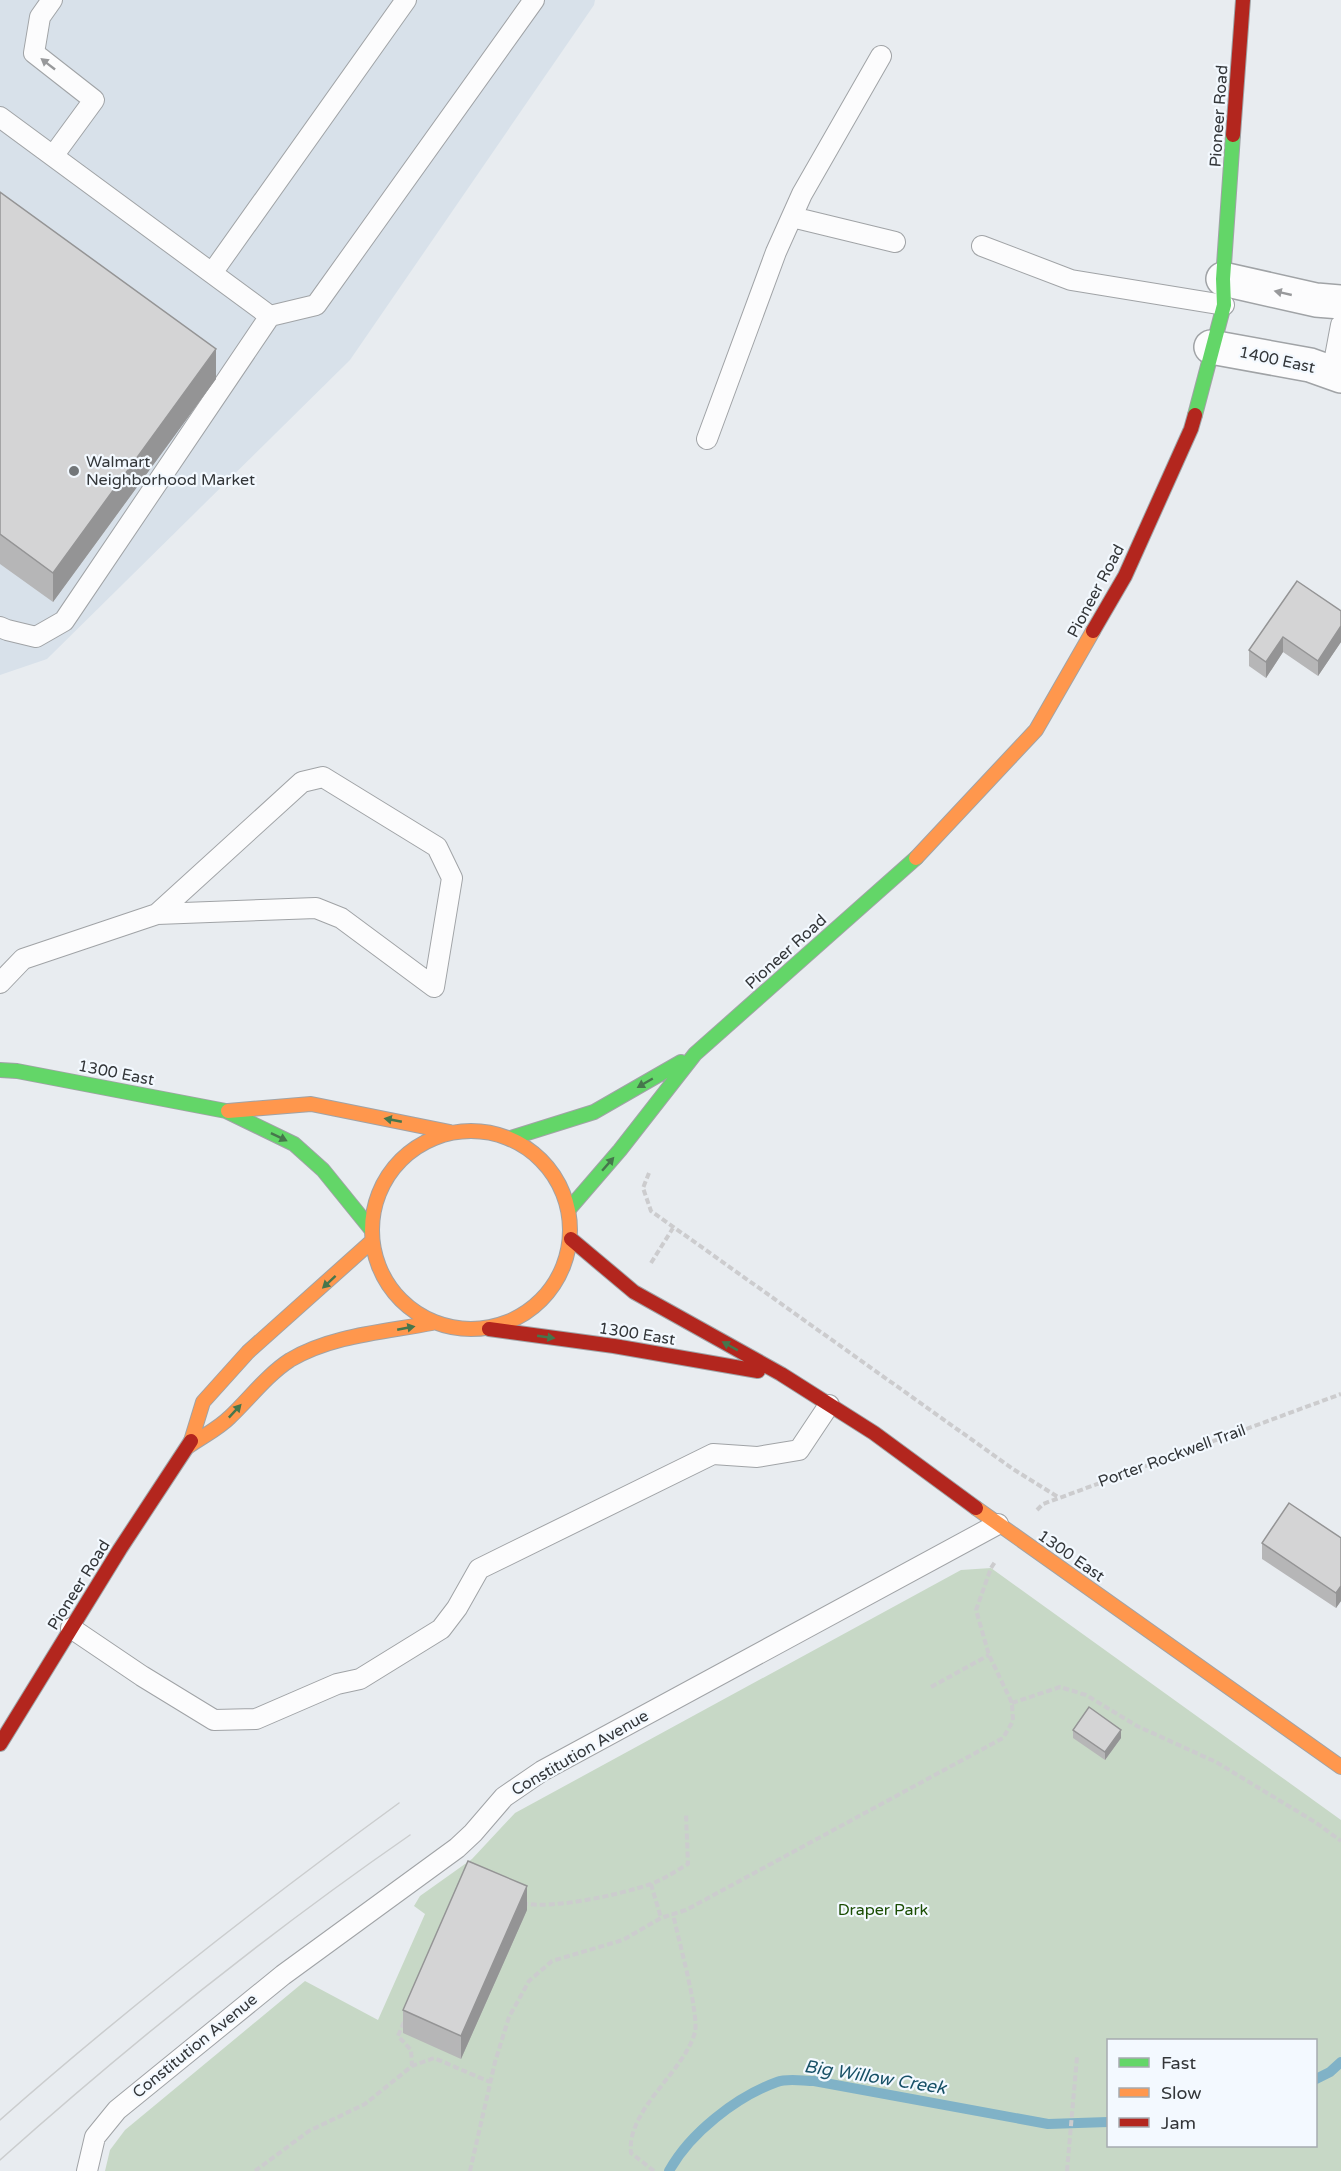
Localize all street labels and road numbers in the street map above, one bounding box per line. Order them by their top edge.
street label: Pioneer Road [1205,64,1233,168]
street label: 1400 East [1237,342,1317,378]
street label: Pioneer Road [1063,541,1129,641]
street label: Pioneer Road [741,910,831,994]
street label: 1300 East [76,1056,156,1090]
street label: 1300 East [597,1318,677,1350]
street label: Porter Rockwell Trail [1095,1420,1249,1492]
street label: 1300 East [1034,1526,1108,1586]
street label: Pioneer Road [43,1536,115,1634]
street label: Constitution Avenue [508,1706,652,1800]
street label: Constitution Avenue [129,1989,261,2103]

